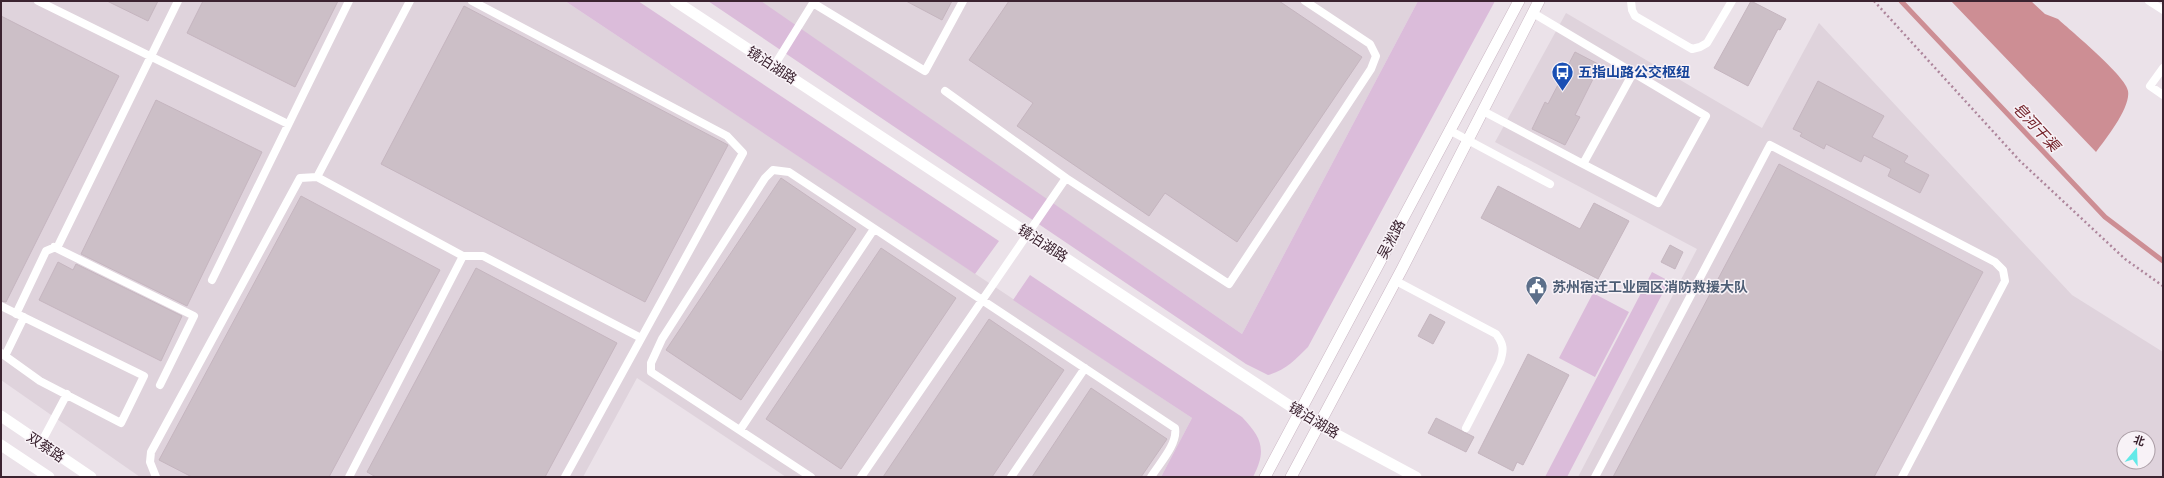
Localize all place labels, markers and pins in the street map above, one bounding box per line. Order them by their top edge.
bus stop icon: 五指山路公交枢纽 [1550,59,1576,92]
place label: 五指山路公交枢纽 [1578,63,1690,80]
public building icon: 苏州宿迁工业园区消防救援大队 [1524,274,1550,307]
place label: 苏州宿迁工业园区消防救援大队 [1552,278,1748,295]

